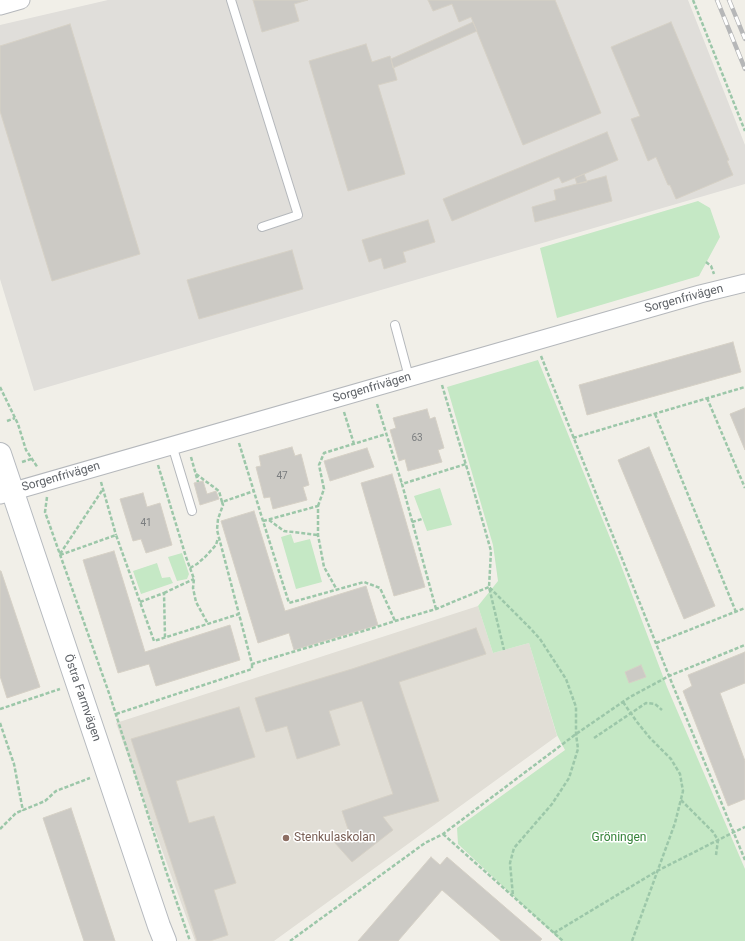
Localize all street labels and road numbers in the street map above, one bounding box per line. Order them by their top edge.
street label: Sorgenfrivägen [643,282,725,316]
street label: Sorgenfrivägen [331,370,413,406]
street label: Sorgenfrivägen [20,459,102,495]
street label: Östra Farmvägen [60,653,104,743]

